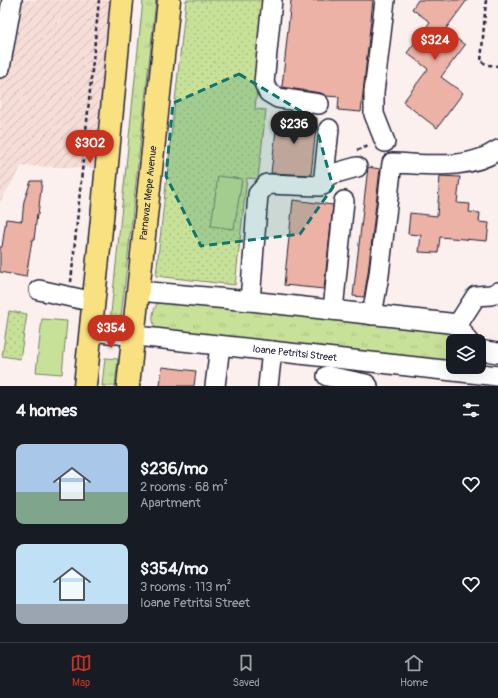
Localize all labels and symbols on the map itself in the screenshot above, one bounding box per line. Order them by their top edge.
pin: $324 [411,27,459,61]
pin: $236 [270,111,318,145]
pin: $302 [66,130,114,164]
street label: Parnavaz Mepe Avenue [138,145,159,241]
pin: $354 [87,315,135,349]
street label: Ioane Petritsi Street [252,343,339,364]

